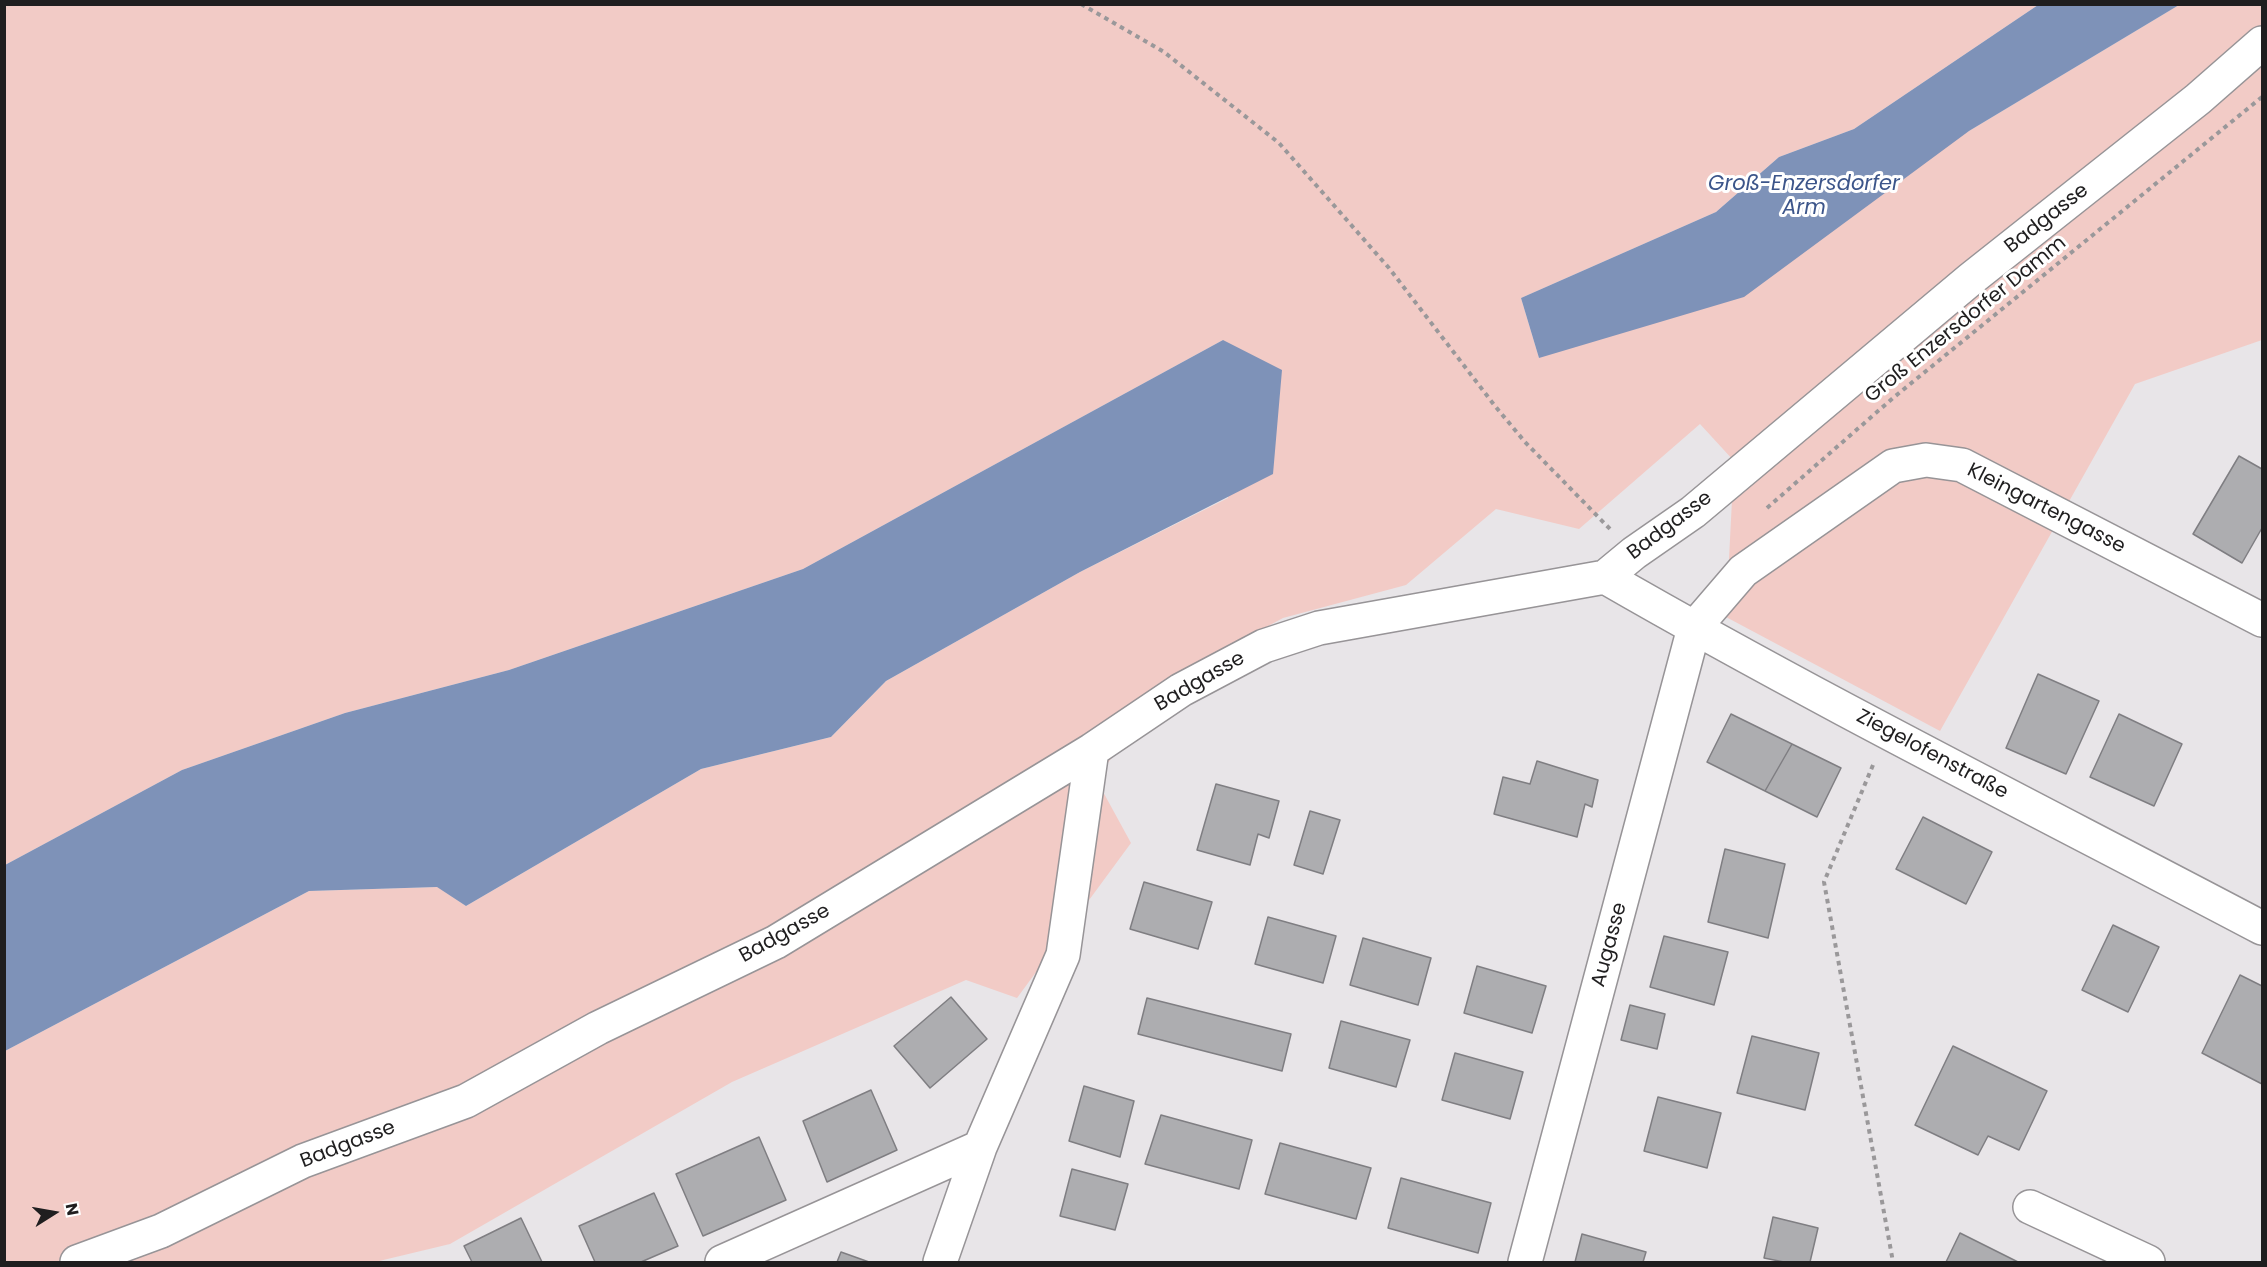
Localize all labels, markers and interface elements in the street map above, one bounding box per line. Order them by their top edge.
water label: Groß-Enzersdorfer Arm [1708,172,1900,222]
street label: Badgasse [2000,179,2094,259]
street label: Groß Enzersdorfer Damm [1861,231,2071,409]
street label: Kleingartengasse [1963,459,2129,559]
street label: Badgasse [1623,486,1717,566]
street label: Badgasse [1151,647,1249,717]
street label: Ziegelofenstraße [1852,705,2012,805]
street label: Badgasse [736,899,834,969]
street label: Augasse [1587,900,1633,990]
street label: Badgasse [297,1116,399,1174]
north arrow [24,1183,84,1243]
text: N [60,1201,85,1218]

